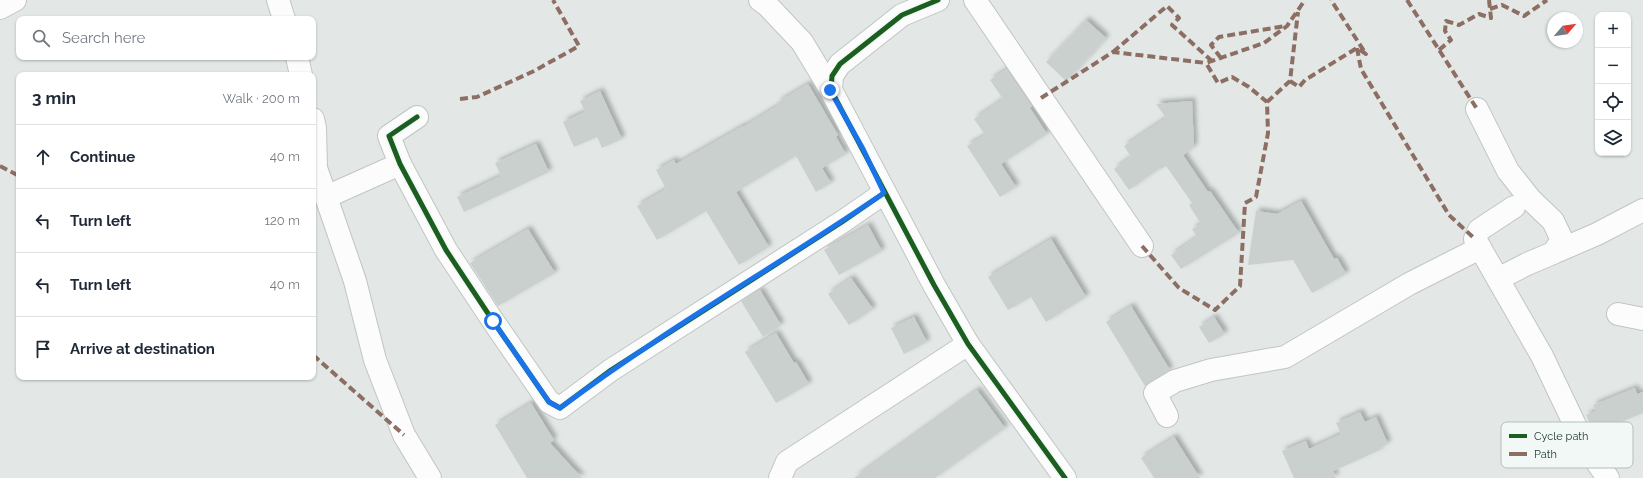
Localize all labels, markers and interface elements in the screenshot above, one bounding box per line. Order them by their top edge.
north arrow [1547,12,1583,48]
map controls [1595,12,1631,156]
button: + [1595,12,1631,48]
search box [16,16,316,60]
icon: search [30,27,52,49]
text: Search here [62,29,145,47]
button: − [1595,48,1631,84]
route end [821,81,839,99]
button: locate [1595,84,1631,120]
text: 3 min [32,88,76,108]
text: Walk · 200 m [223,91,300,106]
button: layers [1595,120,1631,156]
icon: ahead [32,146,54,168]
text: Continue [70,148,135,166]
text: 40 m [270,149,300,164]
icon: left [32,210,54,232]
text: Turn left [70,212,131,230]
text: 120 m [264,213,300,228]
icon: left [32,274,54,296]
text: Turn left [70,276,131,294]
text: 40 m [270,277,300,292]
route start [484,312,502,330]
icon: arrive [32,338,54,360]
text: Arrive at destination [70,340,215,358]
legend [1501,422,1633,468]
text: Cycle path [1534,430,1588,443]
text: Path [1534,448,1557,461]

